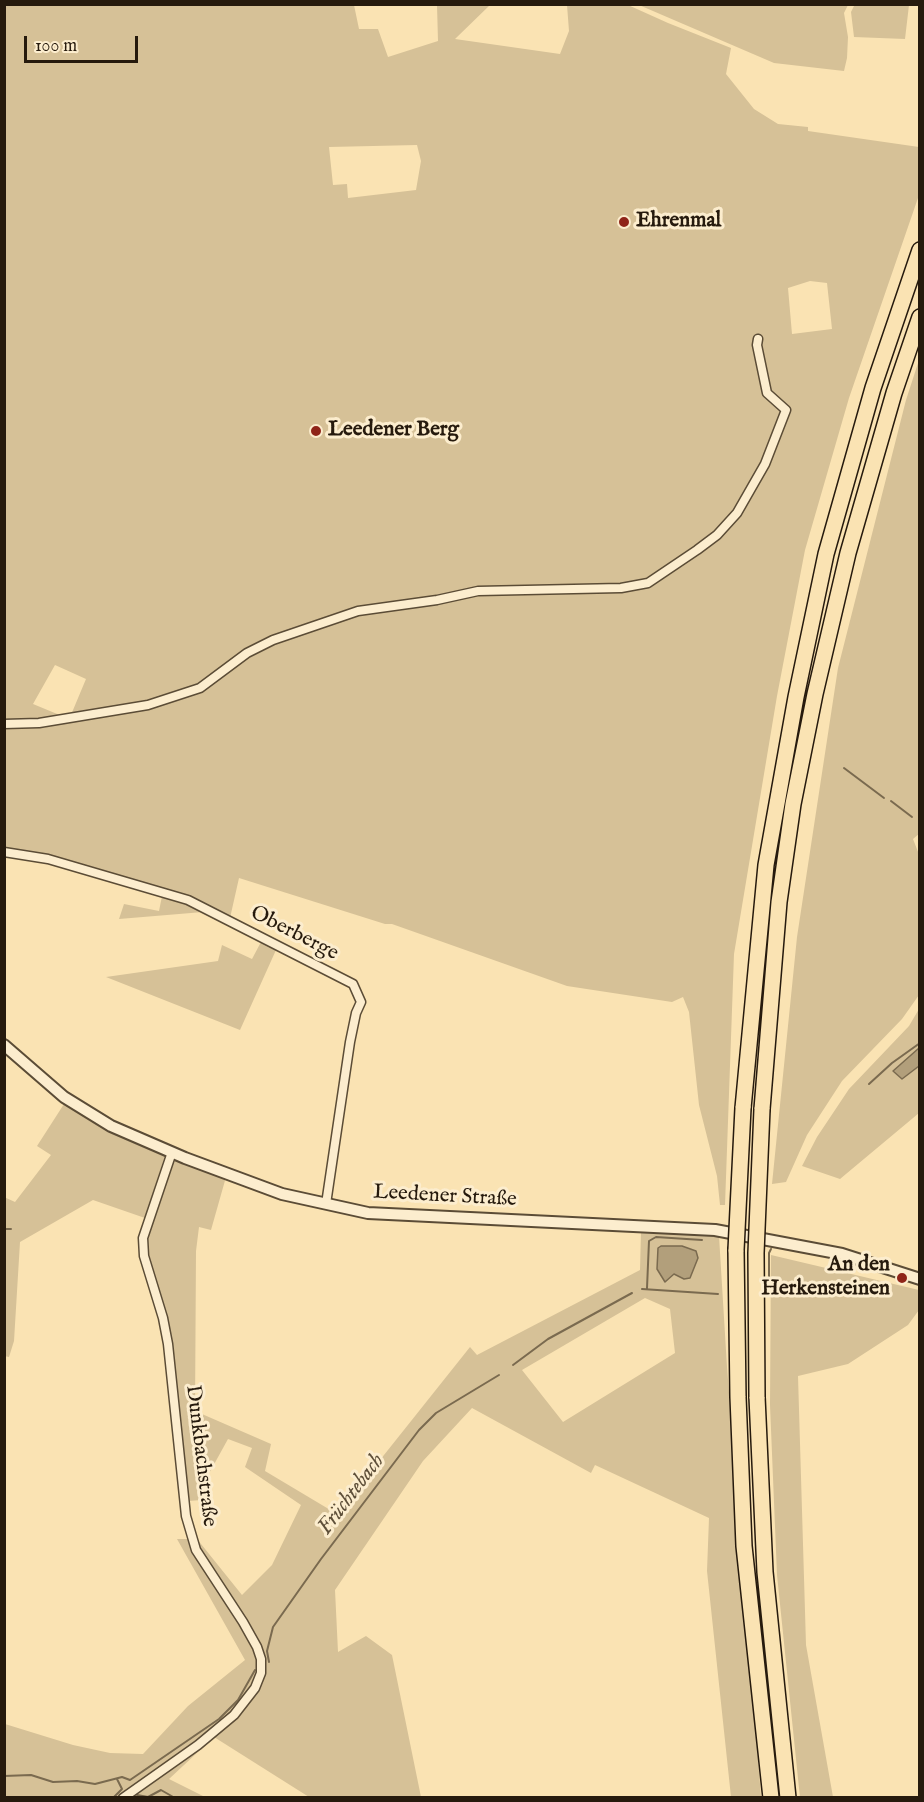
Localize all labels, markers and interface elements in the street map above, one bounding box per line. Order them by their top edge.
scale bar [27,24,141,62]
text: 100 m [35,35,77,58]
place label: Ehrenmal [636,209,721,235]
marker: Ehrenmal [617,215,631,229]
place label: Leedener Berg [328,418,459,444]
marker: Leedener Berg [309,424,323,438]
street label: Oberberge [246,901,342,967]
street label: Leedener Straße [373,1181,517,1213]
place label: An den Herkensteinen [761,1253,890,1303]
marker: An den Herkensteinen [895,1271,909,1285]
street label: Dunkbachstraße [179,1384,221,1528]
water label: Früchtebach [313,1449,391,1541]

